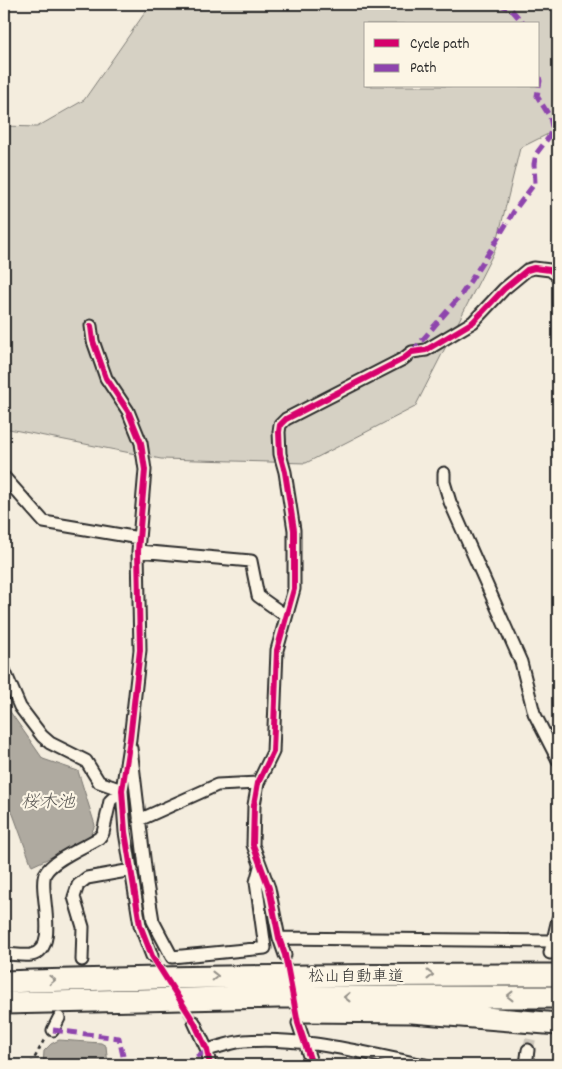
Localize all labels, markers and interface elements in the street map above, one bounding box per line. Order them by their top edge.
legend [364,22,540,88]
text: Cycle path [410,34,470,56]
text: Path [410,58,436,80]
water label: 桜木池 [21,791,76,816]
street label: 松山自動車道 [308,966,404,989]
one-way arrow [426,970,434,980]
one-way arrow [211,971,219,982]
one-way arrow [49,975,57,986]
one-way arrow [505,991,513,1001]
one-way arrow [343,992,350,1002]

